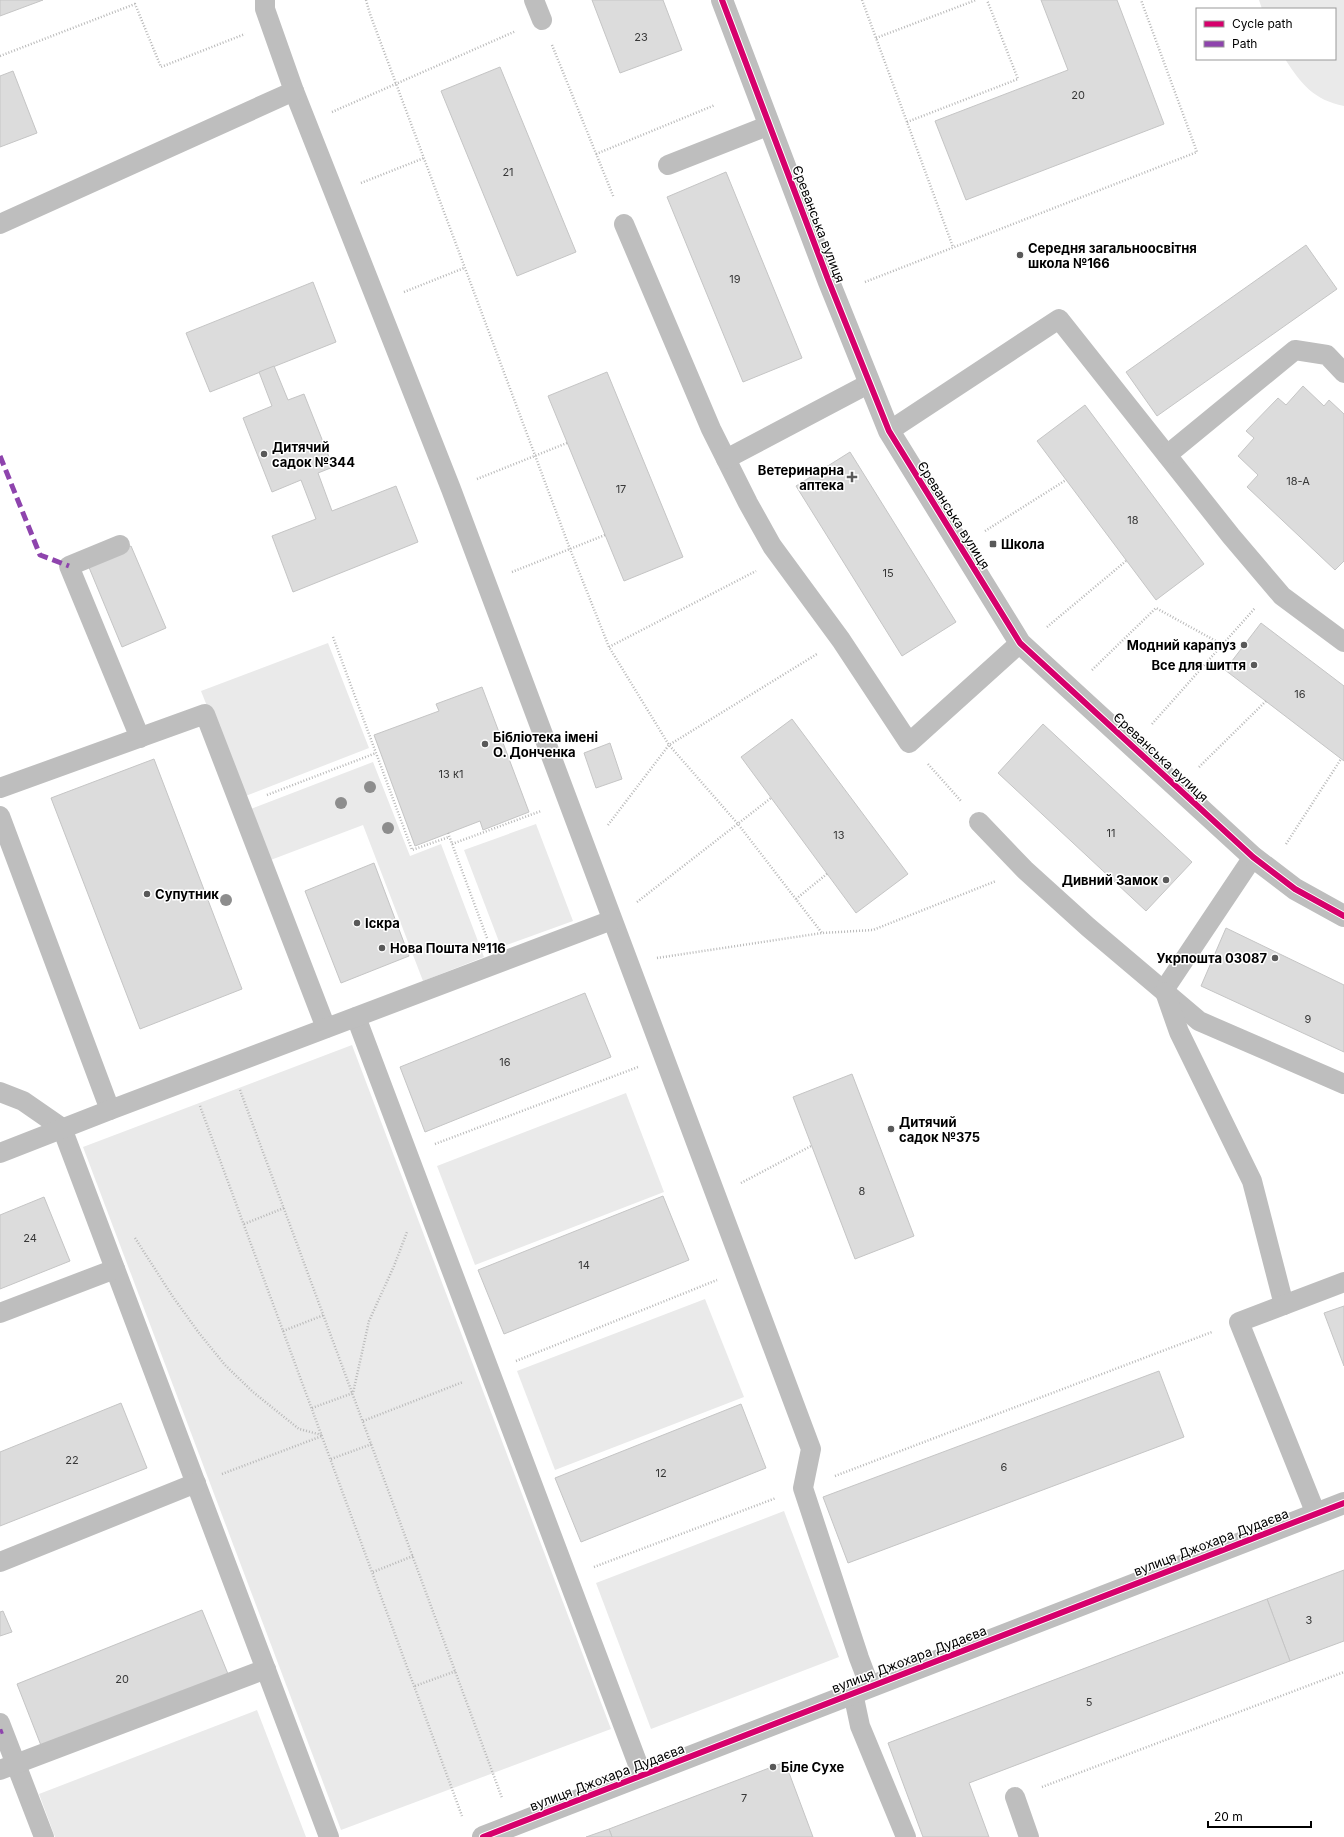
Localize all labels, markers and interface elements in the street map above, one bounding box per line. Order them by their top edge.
legend [1196,8,1336,60]
text: Cycle path [1232,16,1293,31]
house number: 23 [634,30,648,44]
text: Path [1232,36,1257,51]
house number: 20 [1071,88,1085,102]
street label: Єреванська вулиця [789,163,849,285]
house number: 21 [502,165,514,179]
place label: Середня загальноосвітня школа №166 [1028,240,1197,271]
marker: Середня загальноосвітня школа №166 [1015,250,1025,260]
house number: 19 [729,272,741,286]
place label: Дитячий садок №344 [272,439,355,470]
marker: Дитячий садок №344 [259,449,269,459]
street label: Єреванська вулиця [914,458,994,572]
place label: Ветеринарна аптека [758,462,844,493]
marker: Ветеринарна аптека [847,472,857,482]
house number: 18-А [1286,474,1310,488]
house number: 17 [616,482,626,496]
house number: 18 [1127,513,1139,527]
place label: Школа [1001,536,1045,552]
marker: Школа [988,539,998,549]
house number: 15 [882,566,894,580]
place label: Модний карапуз [1127,637,1236,653]
marker: Модний карапуз [1239,640,1249,650]
place label: Все для шиття [1152,657,1246,673]
marker: Все для шиття [1249,660,1259,670]
house number: 16 [1294,687,1306,701]
street label: Єреванська вулиця [1110,709,1212,805]
place label: Бібліотека імені О. Донченка [493,729,598,760]
marker: Бібліотека імені О. Донченка [480,739,490,749]
house number: 13 к1 [439,767,463,781]
house number: 11 [1107,826,1115,840]
house number: 13 [833,828,845,842]
place label: Дивний Замок [1062,872,1158,888]
marker: Дивний Замок [1161,875,1171,885]
place label: Супутник [155,886,219,902]
marker: Супутник [142,889,152,899]
place label: Іскра [365,915,400,931]
marker: Іскра [352,918,362,928]
place label: Нова Пошта №116 [390,940,506,956]
marker: Нова Пошта №116 [377,943,387,953]
place label: Укрпошта 03087 [1157,950,1267,966]
marker: Укрпошта 03087 [1270,953,1280,963]
house number: 9 [1305,1012,1312,1026]
house number: 16 [499,1055,511,1069]
place label: Дитячий садок №375 [899,1114,980,1145]
marker: Дитячий садок №375 [886,1124,896,1134]
house number: 8 [859,1184,866,1198]
house number: 24 [23,1231,37,1245]
house number: 14 [578,1258,590,1272]
house number: 22 [65,1453,79,1467]
house number: 6 [1001,1460,1008,1474]
house number: 12 [655,1466,667,1480]
street label: вулиця Джохара Дудаєва [1131,1505,1291,1579]
house number: 3 [1306,1613,1313,1627]
street label: вулиця Джохара Дудаєва [829,1622,989,1696]
house number: 20 [115,1672,129,1686]
house number: 5 [1086,1695,1093,1709]
street label: вулиця Джохара Дудаєва [527,1740,687,1814]
place label: Біле Сухе [781,1759,844,1775]
marker: Біле Сухе [768,1762,778,1772]
house number: 7 [741,1791,747,1805]
scale bar [1208,1803,1311,1829]
text: 20 m [1214,1809,1243,1824]

